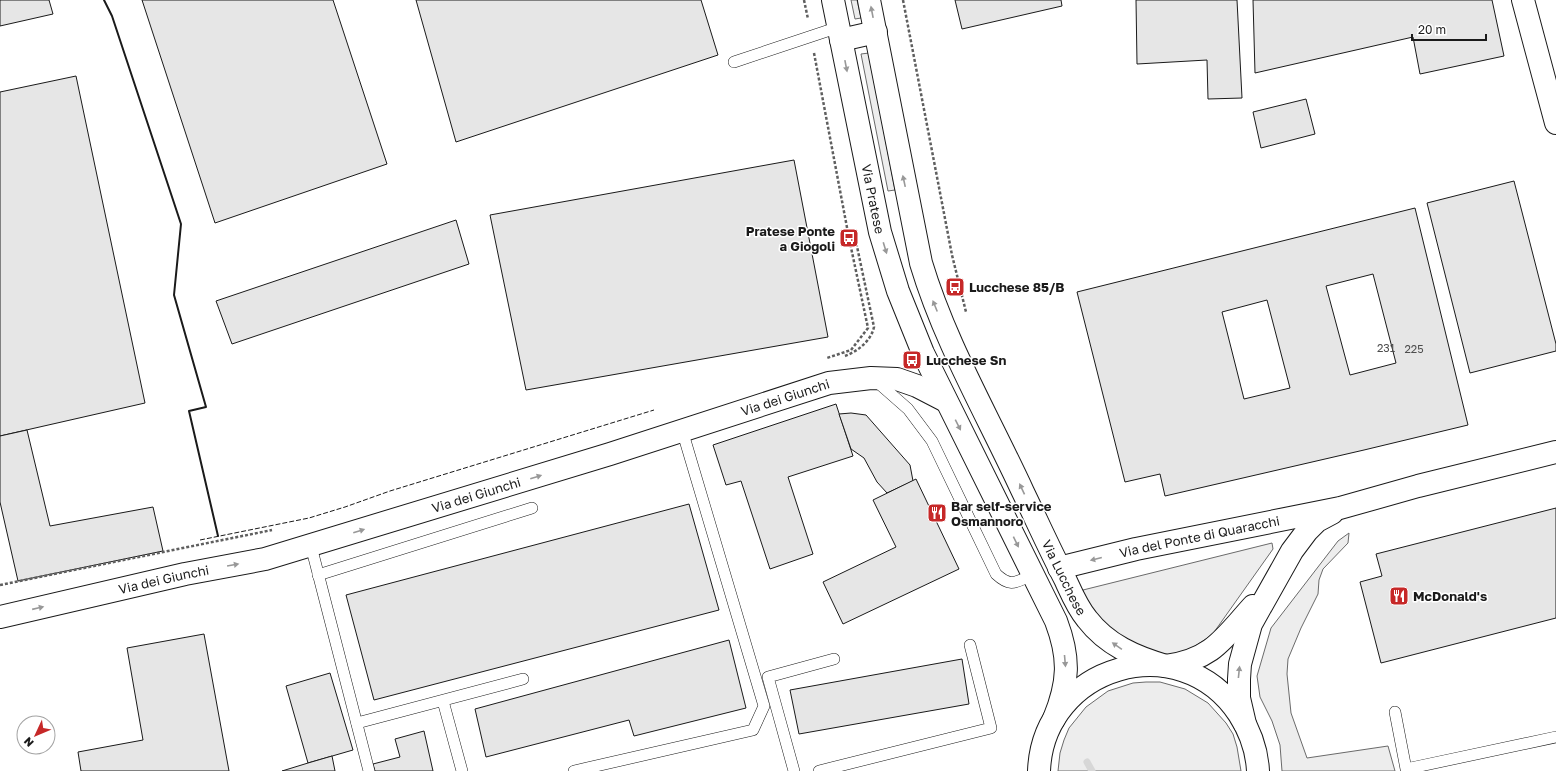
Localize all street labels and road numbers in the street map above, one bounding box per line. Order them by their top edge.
street label: Via Pratese [858,163,888,235]
street label: Via dei Giunchi [739,375,831,419]
street label: Via dei Giunchi [430,474,523,516]
street label: Via del Ponte di Quaracchi [1118,512,1281,561]
street label: Via Lucchese [1039,537,1090,618]
street label: Via dei Giunchi [117,562,210,597]

